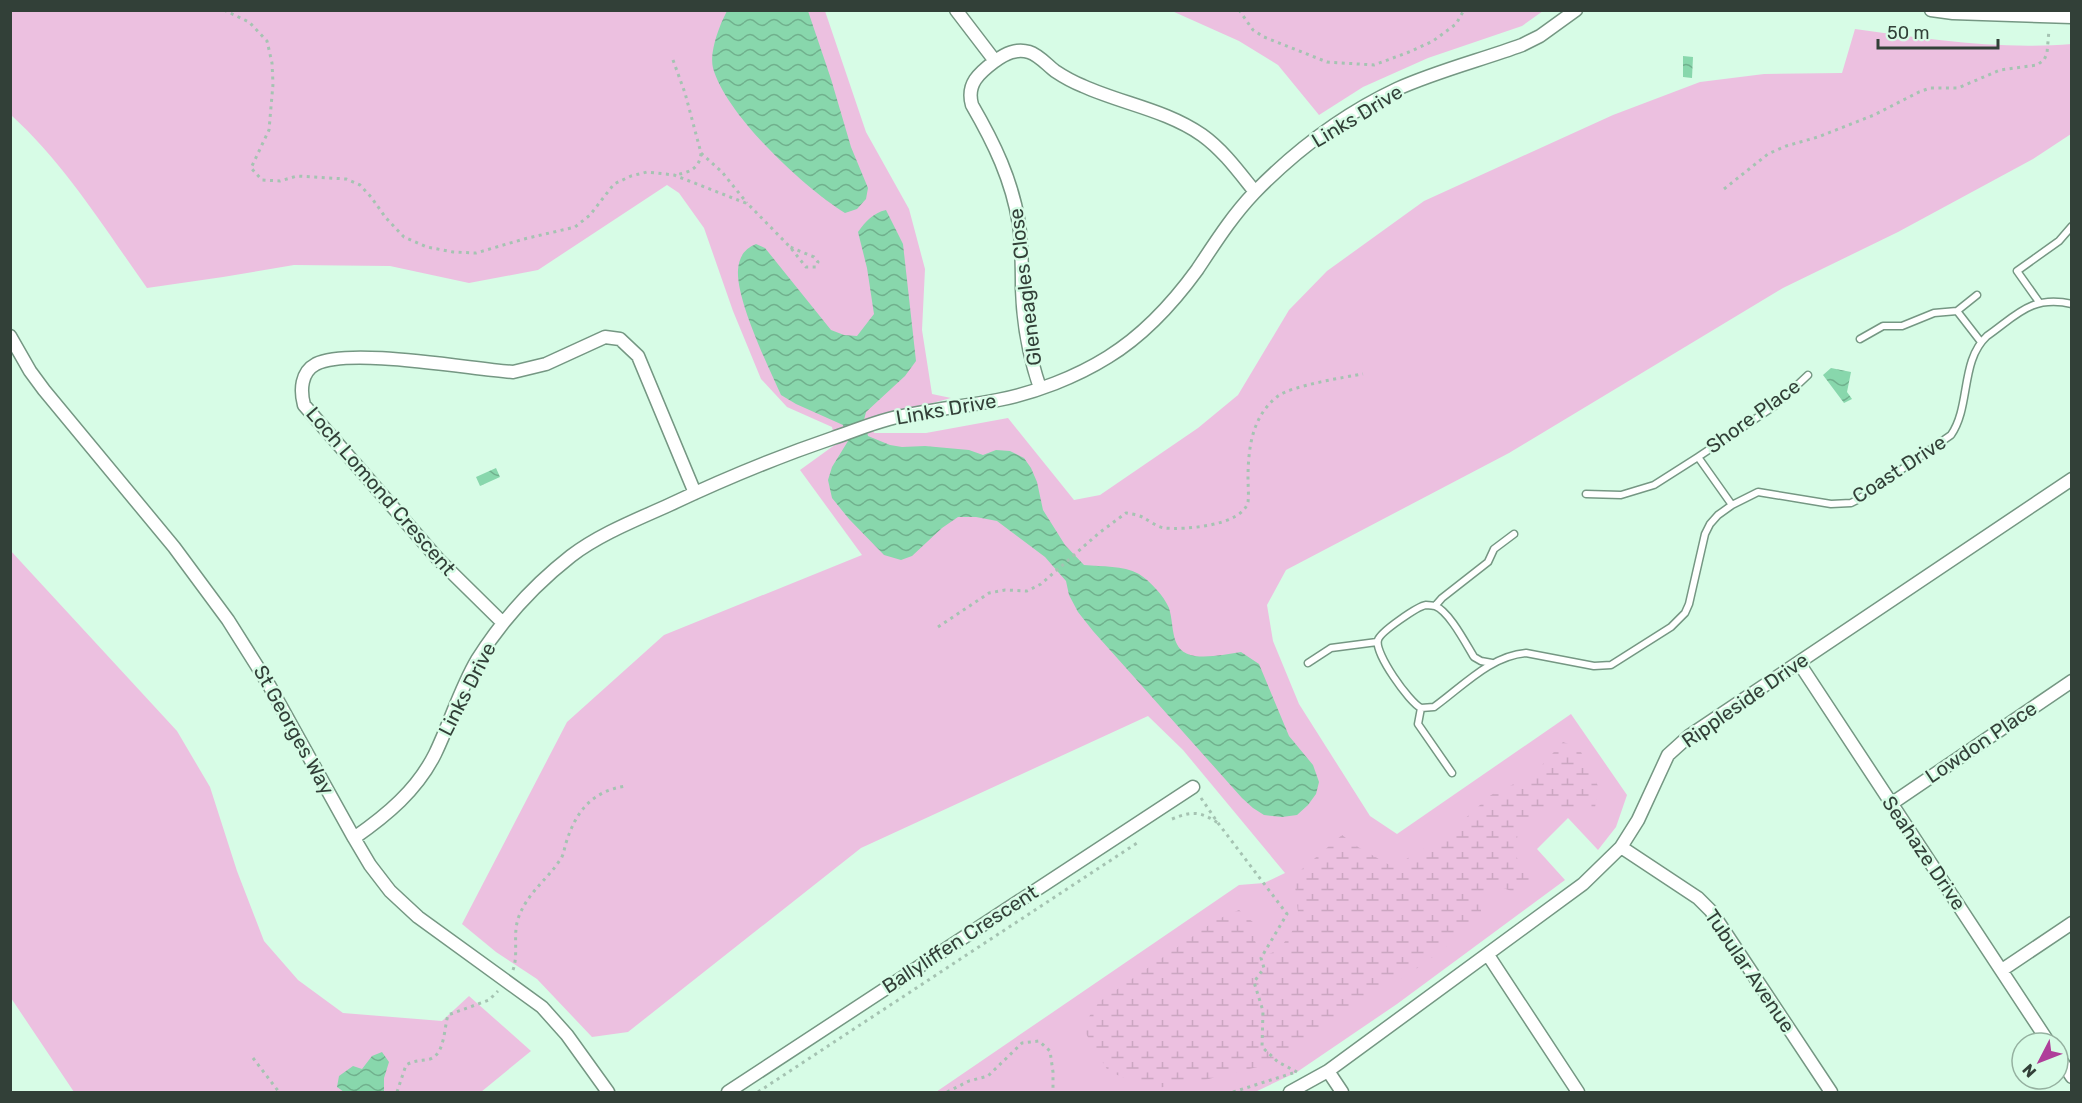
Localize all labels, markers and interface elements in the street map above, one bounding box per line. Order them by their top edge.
scale bar [1878,12,1998,50]
text: 50 m [1887,22,1930,44]
street label: Links Drive [1307,80,1407,152]
street label: Gleneagles Close [1003,207,1047,367]
street label: Shore Place [1701,374,1805,458]
street label: Links Drive [894,388,998,430]
street label: Loch Lomond Crescent [301,402,461,580]
street label: Coast Drive [1848,430,1950,508]
street label: Links Drive [433,638,501,740]
street label: Rippleside Drive [1677,647,1813,753]
street label: St Georges Way [249,661,339,799]
street label: Lowdon Place [1921,696,2041,788]
street label: Seahaze Drive [1877,791,1971,915]
street label: Ballyliffen Crescent [878,880,1043,998]
street label: Tubular Avenue [1700,905,1800,1037]
north arrow [2010,1031,2070,1091]
text: N [2018,1060,2040,1081]

